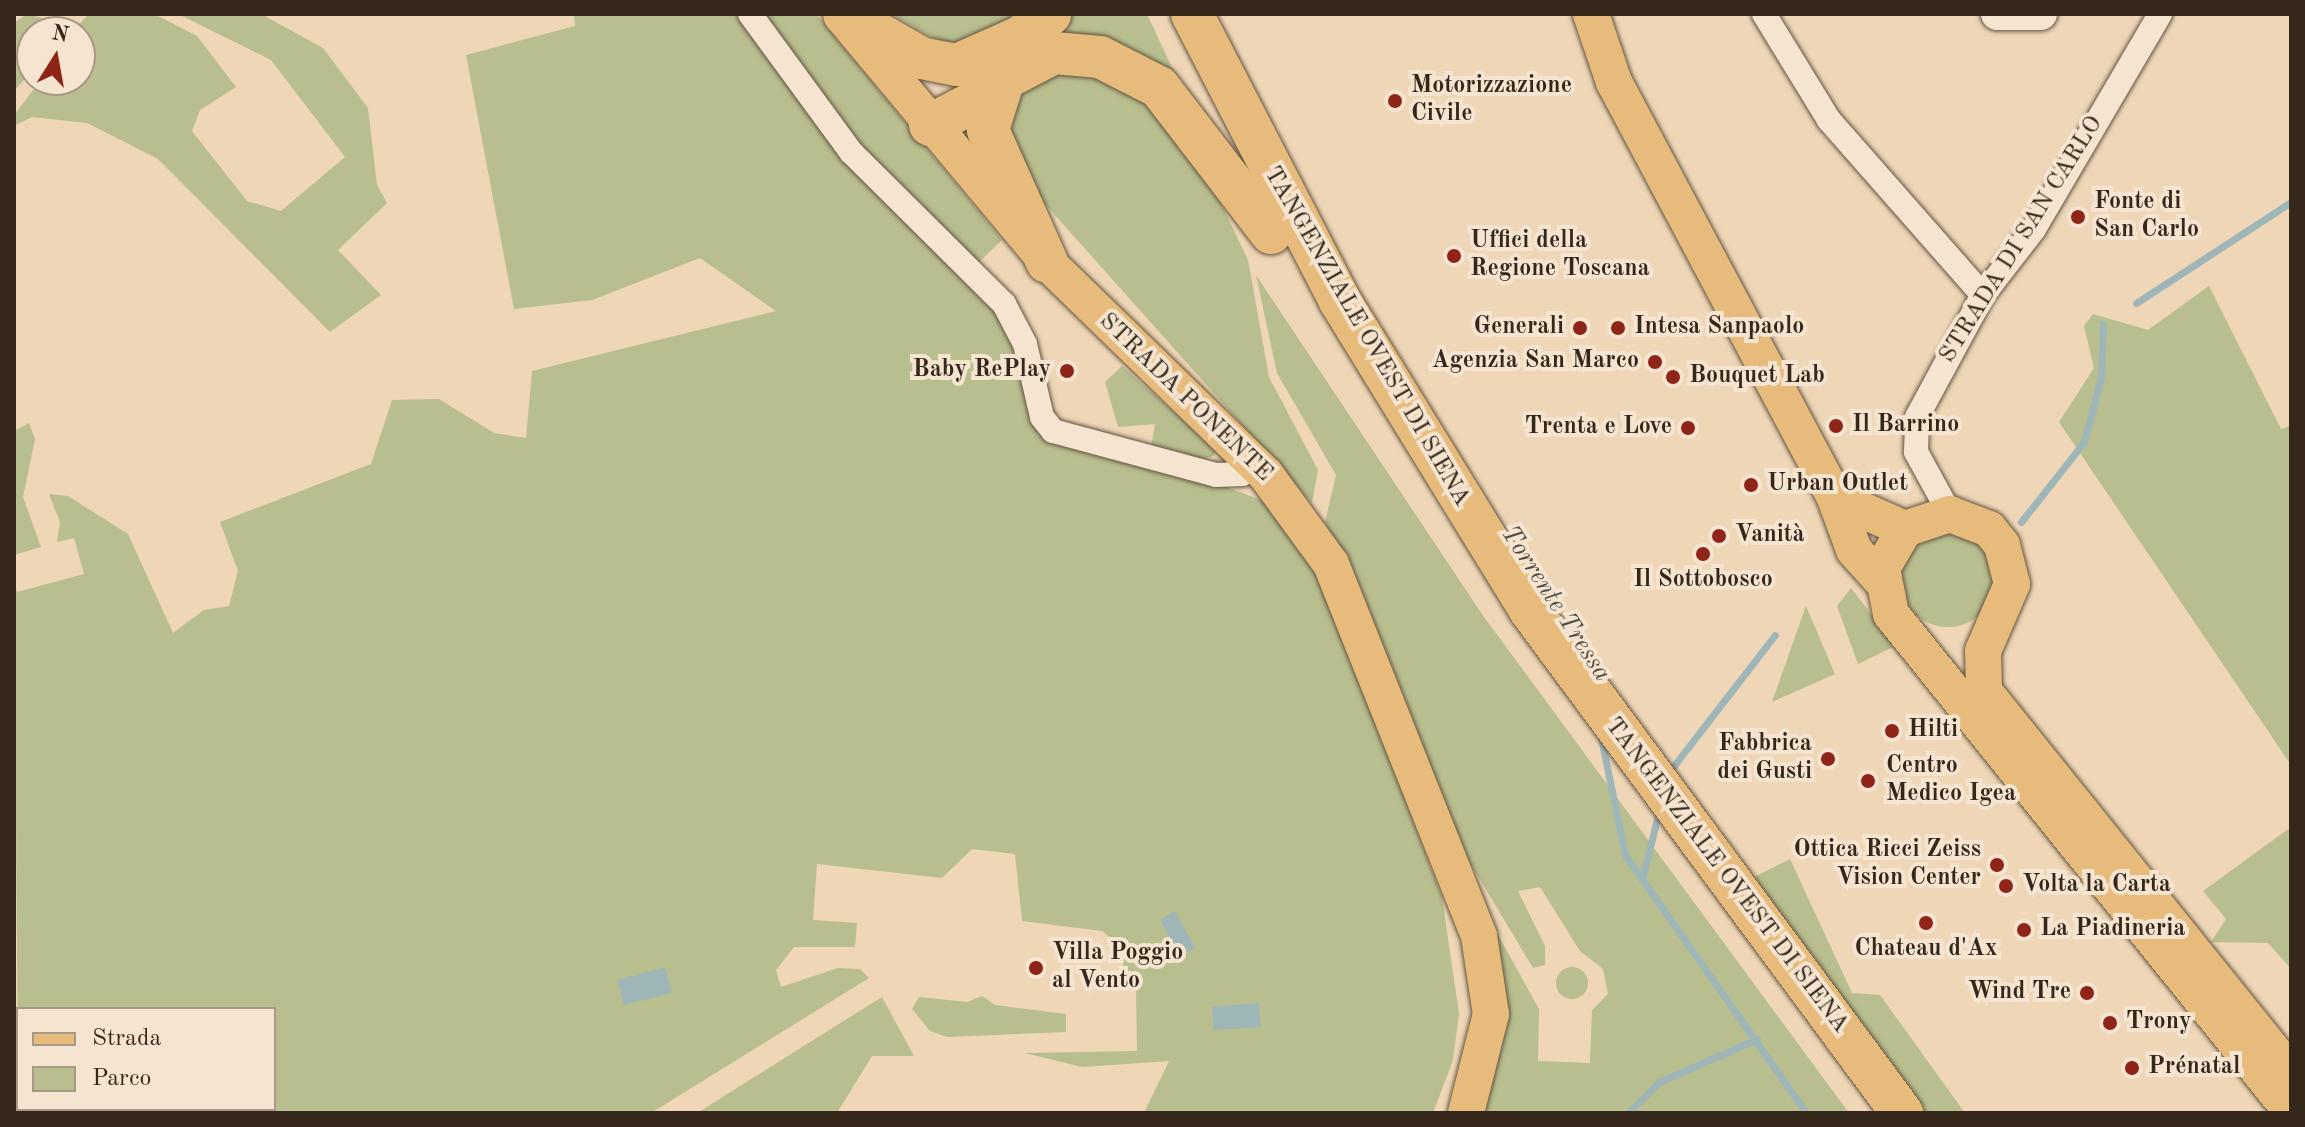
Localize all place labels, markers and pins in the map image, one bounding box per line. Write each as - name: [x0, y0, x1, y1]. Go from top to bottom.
- place label: Motorizzazione Civile: [1411, 73, 1572, 129]
- marker: Motorizzazione Civile: [1386, 92, 1404, 110]
- place label: Fonte di San Carlo: [2094, 189, 2199, 245]
- marker: Fonte di San Carlo: [2069, 208, 2087, 226]
- place label: Uffici della Regione Toscana: [1470, 228, 1650, 284]
- marker: Uffici della Regione Toscana: [1445, 247, 1463, 265]
- place label: Generali: [1474, 314, 1564, 342]
- place label: Intesa Sanpaolo: [1634, 314, 1804, 342]
- marker: Generali: [1571, 319, 1589, 337]
- marker: Intesa Sanpaolo: [1609, 319, 1627, 337]
- place label: Agenzia San Marco: [1431, 348, 1639, 376]
- marker: Agenzia San Marco: [1646, 353, 1664, 371]
- place label: Baby RePlay: [913, 357, 1051, 385]
- marker: Baby RePlay: [1058, 362, 1076, 380]
- place label: Bouquet Lab: [1689, 363, 1825, 391]
- marker: Bouquet Lab: [1664, 368, 1682, 386]
- place label: Il Barrino: [1852, 412, 1959, 440]
- place label: Trenta e Love: [1525, 414, 1672, 442]
- marker: Il Barrino: [1827, 417, 1845, 435]
- marker: Trenta e Love: [1679, 419, 1697, 437]
- place label: Urban Outlet: [1767, 471, 1908, 499]
- marker: Urban Outlet: [1742, 476, 1760, 494]
- place label: Vanità: [1735, 522, 1805, 550]
- marker: Vanità: [1710, 527, 1728, 545]
- marker: Il Sottobosco: [1694, 545, 1712, 563]
- place label: Il Sottobosco: [1633, 567, 1773, 595]
- place label: Hilti: [1908, 717, 1958, 745]
- marker: Hilti: [1883, 722, 1901, 740]
- place label: Fabbrica dei Gusti: [1717, 731, 1812, 787]
- marker: Fabbrica dei Gusti: [1819, 750, 1837, 768]
- place label: Centro Medico Igea: [1886, 753, 2016, 809]
- marker: Centro Medico Igea: [1857, 770, 1879, 792]
- place label: Ottica Ricci Zeiss Vision Center: [1794, 837, 1981, 893]
- marker: Ottica Ricci Zeiss Vision Center: [1988, 856, 2006, 874]
- place label: Volta la Carta: [2022, 872, 2171, 900]
- marker: Volta la Carta: [1997, 877, 2015, 895]
- marker: Chateau d'Ax: [1917, 914, 1935, 932]
- place label: La Piadineria: [2040, 916, 2186, 944]
- marker: La Piadineria: [2015, 921, 2033, 939]
- place label: Chateau d'Ax: [1855, 936, 1997, 964]
- place label: Villa Poggio al Vento: [1052, 940, 1183, 996]
- marker: Villa Poggio al Vento: [1027, 959, 1045, 977]
- place label: Wind Tre: [1968, 979, 2071, 1007]
- marker: Wind Tre: [2078, 984, 2096, 1002]
- place label: Trony: [2126, 1009, 2192, 1037]
- marker: Trony: [2101, 1014, 2119, 1032]
- place label: Prénatal: [2148, 1054, 2240, 1082]
- marker: Prénatal: [2123, 1059, 2141, 1077]

